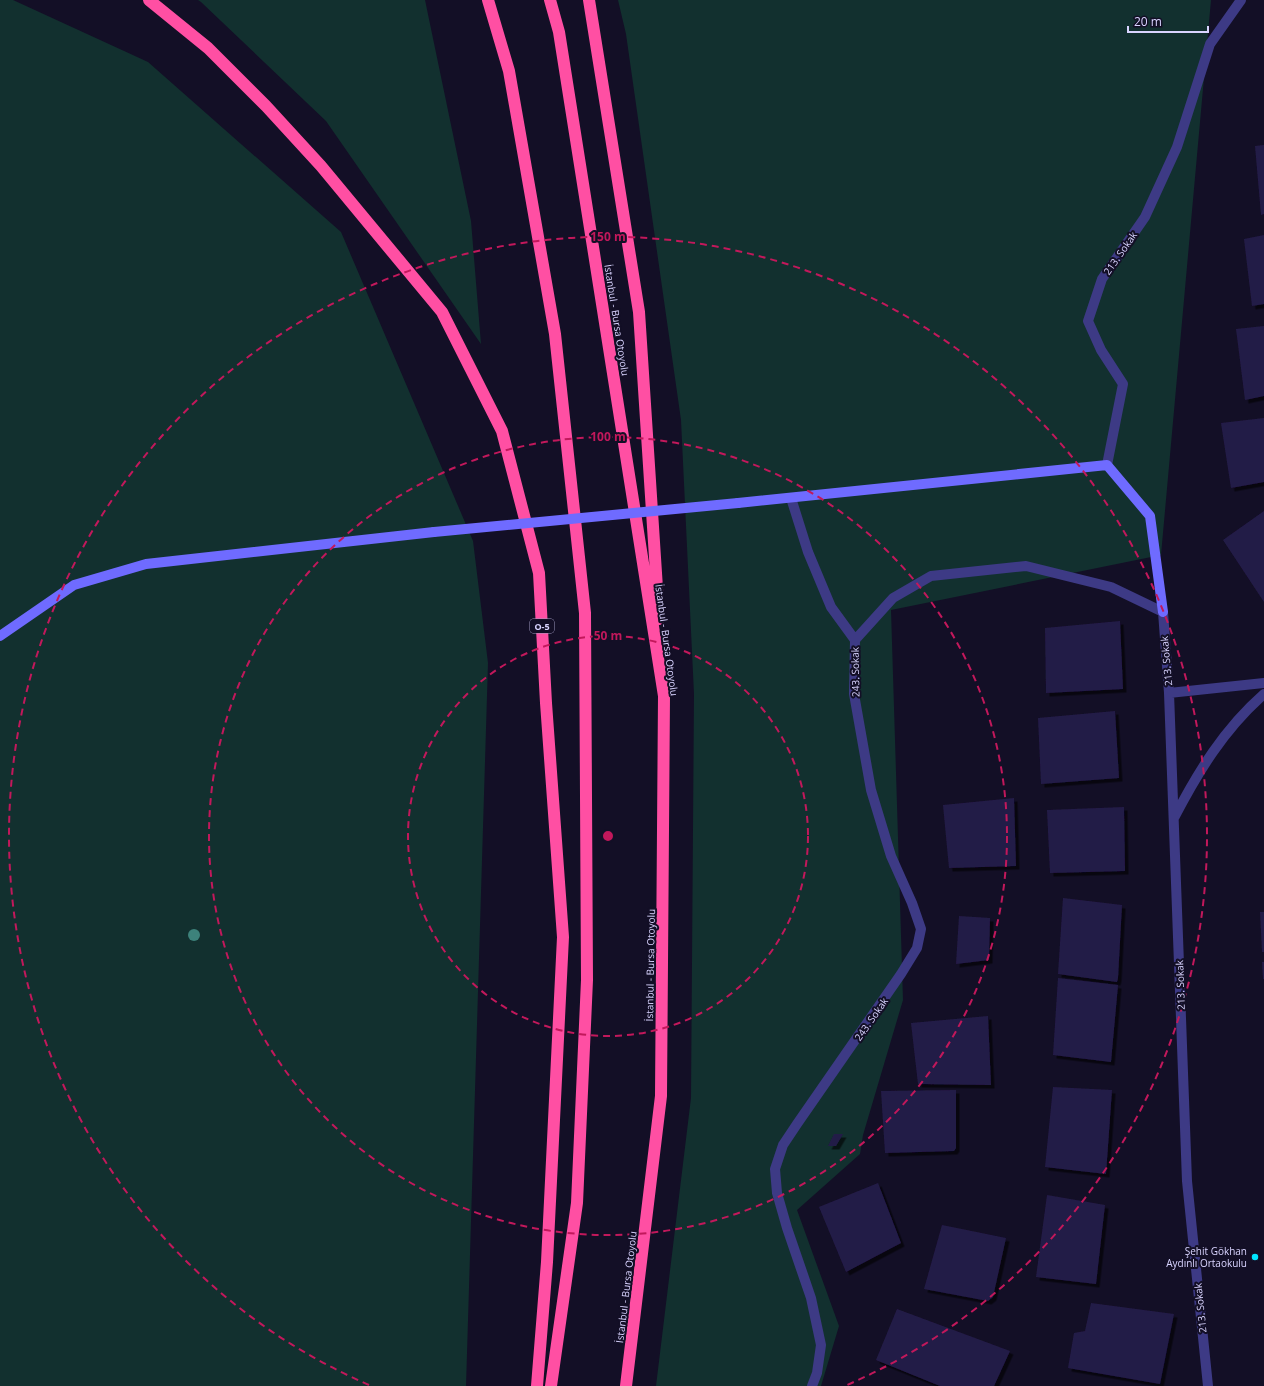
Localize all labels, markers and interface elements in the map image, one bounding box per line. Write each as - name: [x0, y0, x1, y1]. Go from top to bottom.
- scale bar: [1128, 8, 1208, 34]
- text: 20 m: [1134, 13, 1162, 30]
- text: 150 m: [590, 228, 626, 245]
- street label: 213. Sokak: [1100, 228, 1140, 277]
- street label: İstanbul - Bursa Otoyolu: [601, 263, 633, 377]
- text: 100 m: [590, 428, 626, 445]
- street label: İstanbul - Bursa Otoyolu: [652, 583, 682, 697]
- road number: O-5: [530, 619, 554, 633]
- text: 50 m: [594, 627, 622, 644]
- street label: 213. Sokak: [1157, 635, 1175, 686]
- street label: 243. Sokak: [848, 646, 862, 697]
- centre of rings: [601, 829, 615, 843]
- street label: İstanbul - Bursa Otoyolu: [642, 909, 658, 1021]
- street label: 213. Sokak: [1172, 959, 1188, 1010]
- street label: 243. Sokak: [851, 994, 891, 1043]
- street label: İstanbul - Bursa Otoyolu: [612, 1230, 640, 1344]
- place label: Şehit Gökhan Aydınlı Ortaokulu: [1166, 1244, 1247, 1270]
- marker: Şehit Gökhan Aydınlı Ortaokulu: [1250, 1252, 1260, 1262]
- street label: 213. Sokak: [1190, 1282, 1210, 1334]

